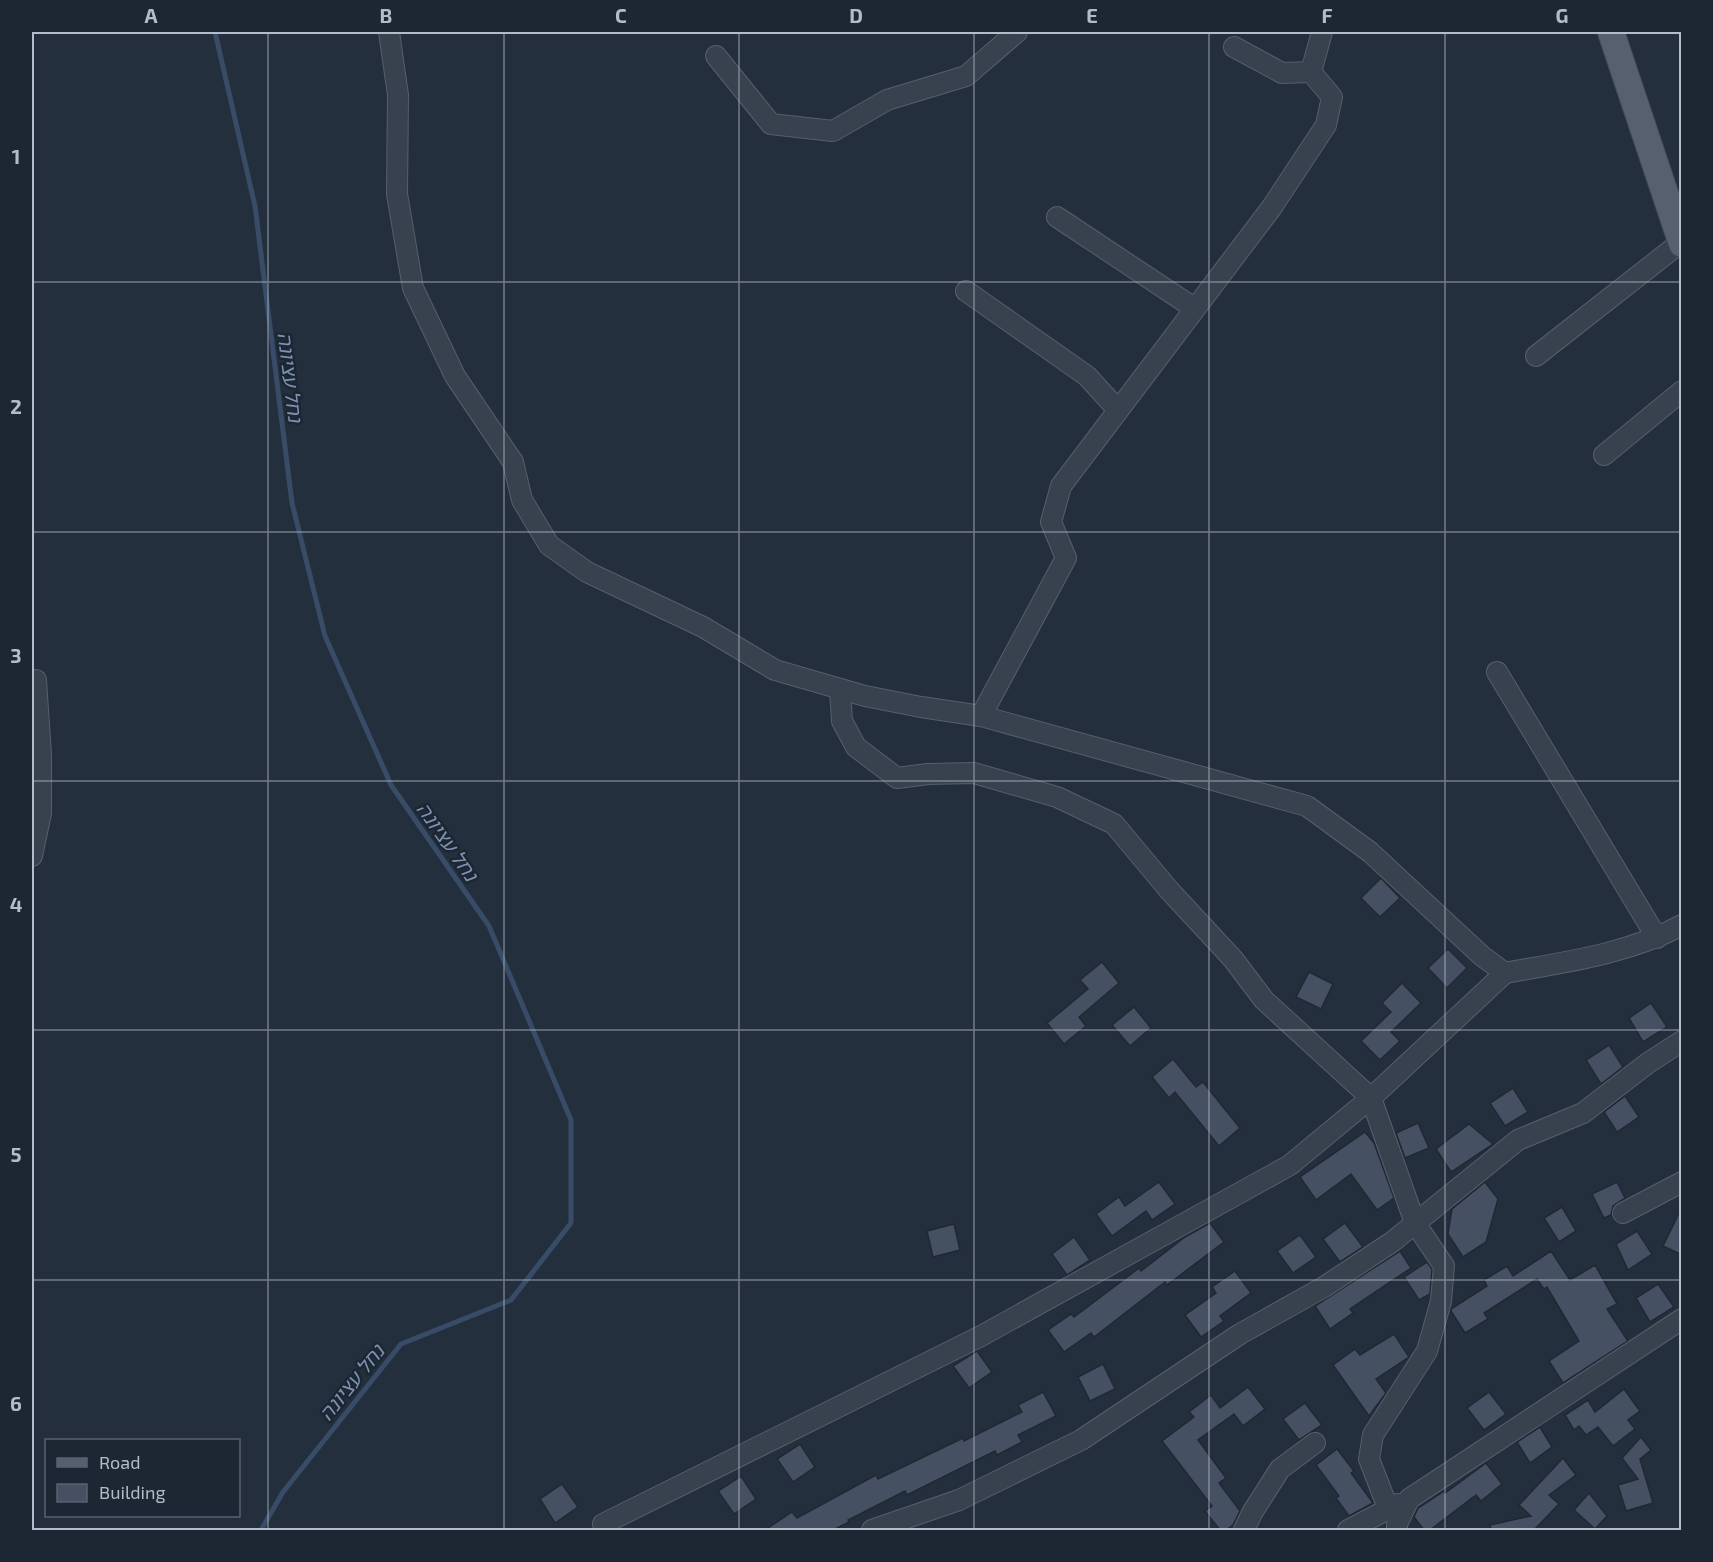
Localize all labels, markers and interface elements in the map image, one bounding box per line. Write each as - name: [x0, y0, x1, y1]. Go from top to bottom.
- text: A: [144, 3, 158, 27]
- text: B: [380, 3, 392, 27]
- text: C: [615, 3, 627, 27]
- text: D: [849, 3, 863, 27]
- text: E: [1086, 3, 1098, 27]
- text: F: [1321, 3, 1333, 27]
- text: G: [1556, 3, 1568, 27]
- text: 1: [12, 144, 20, 168]
- water label: נחל עציונה: [274, 331, 309, 425]
- text: 2: [10, 394, 22, 418]
- text: 3: [10, 643, 22, 667]
- water label: נחל עציונה: [412, 797, 485, 886]
- text: 4: [10, 892, 23, 916]
- text: 5: [10, 1142, 22, 1166]
- water label: נחל עציונה: [313, 1338, 390, 1425]
- text: 6: [10, 1391, 22, 1415]
- legend: [45, 1439, 240, 1517]
- text: Road: [99, 1451, 140, 1473]
- text: Building: [99, 1481, 166, 1503]

